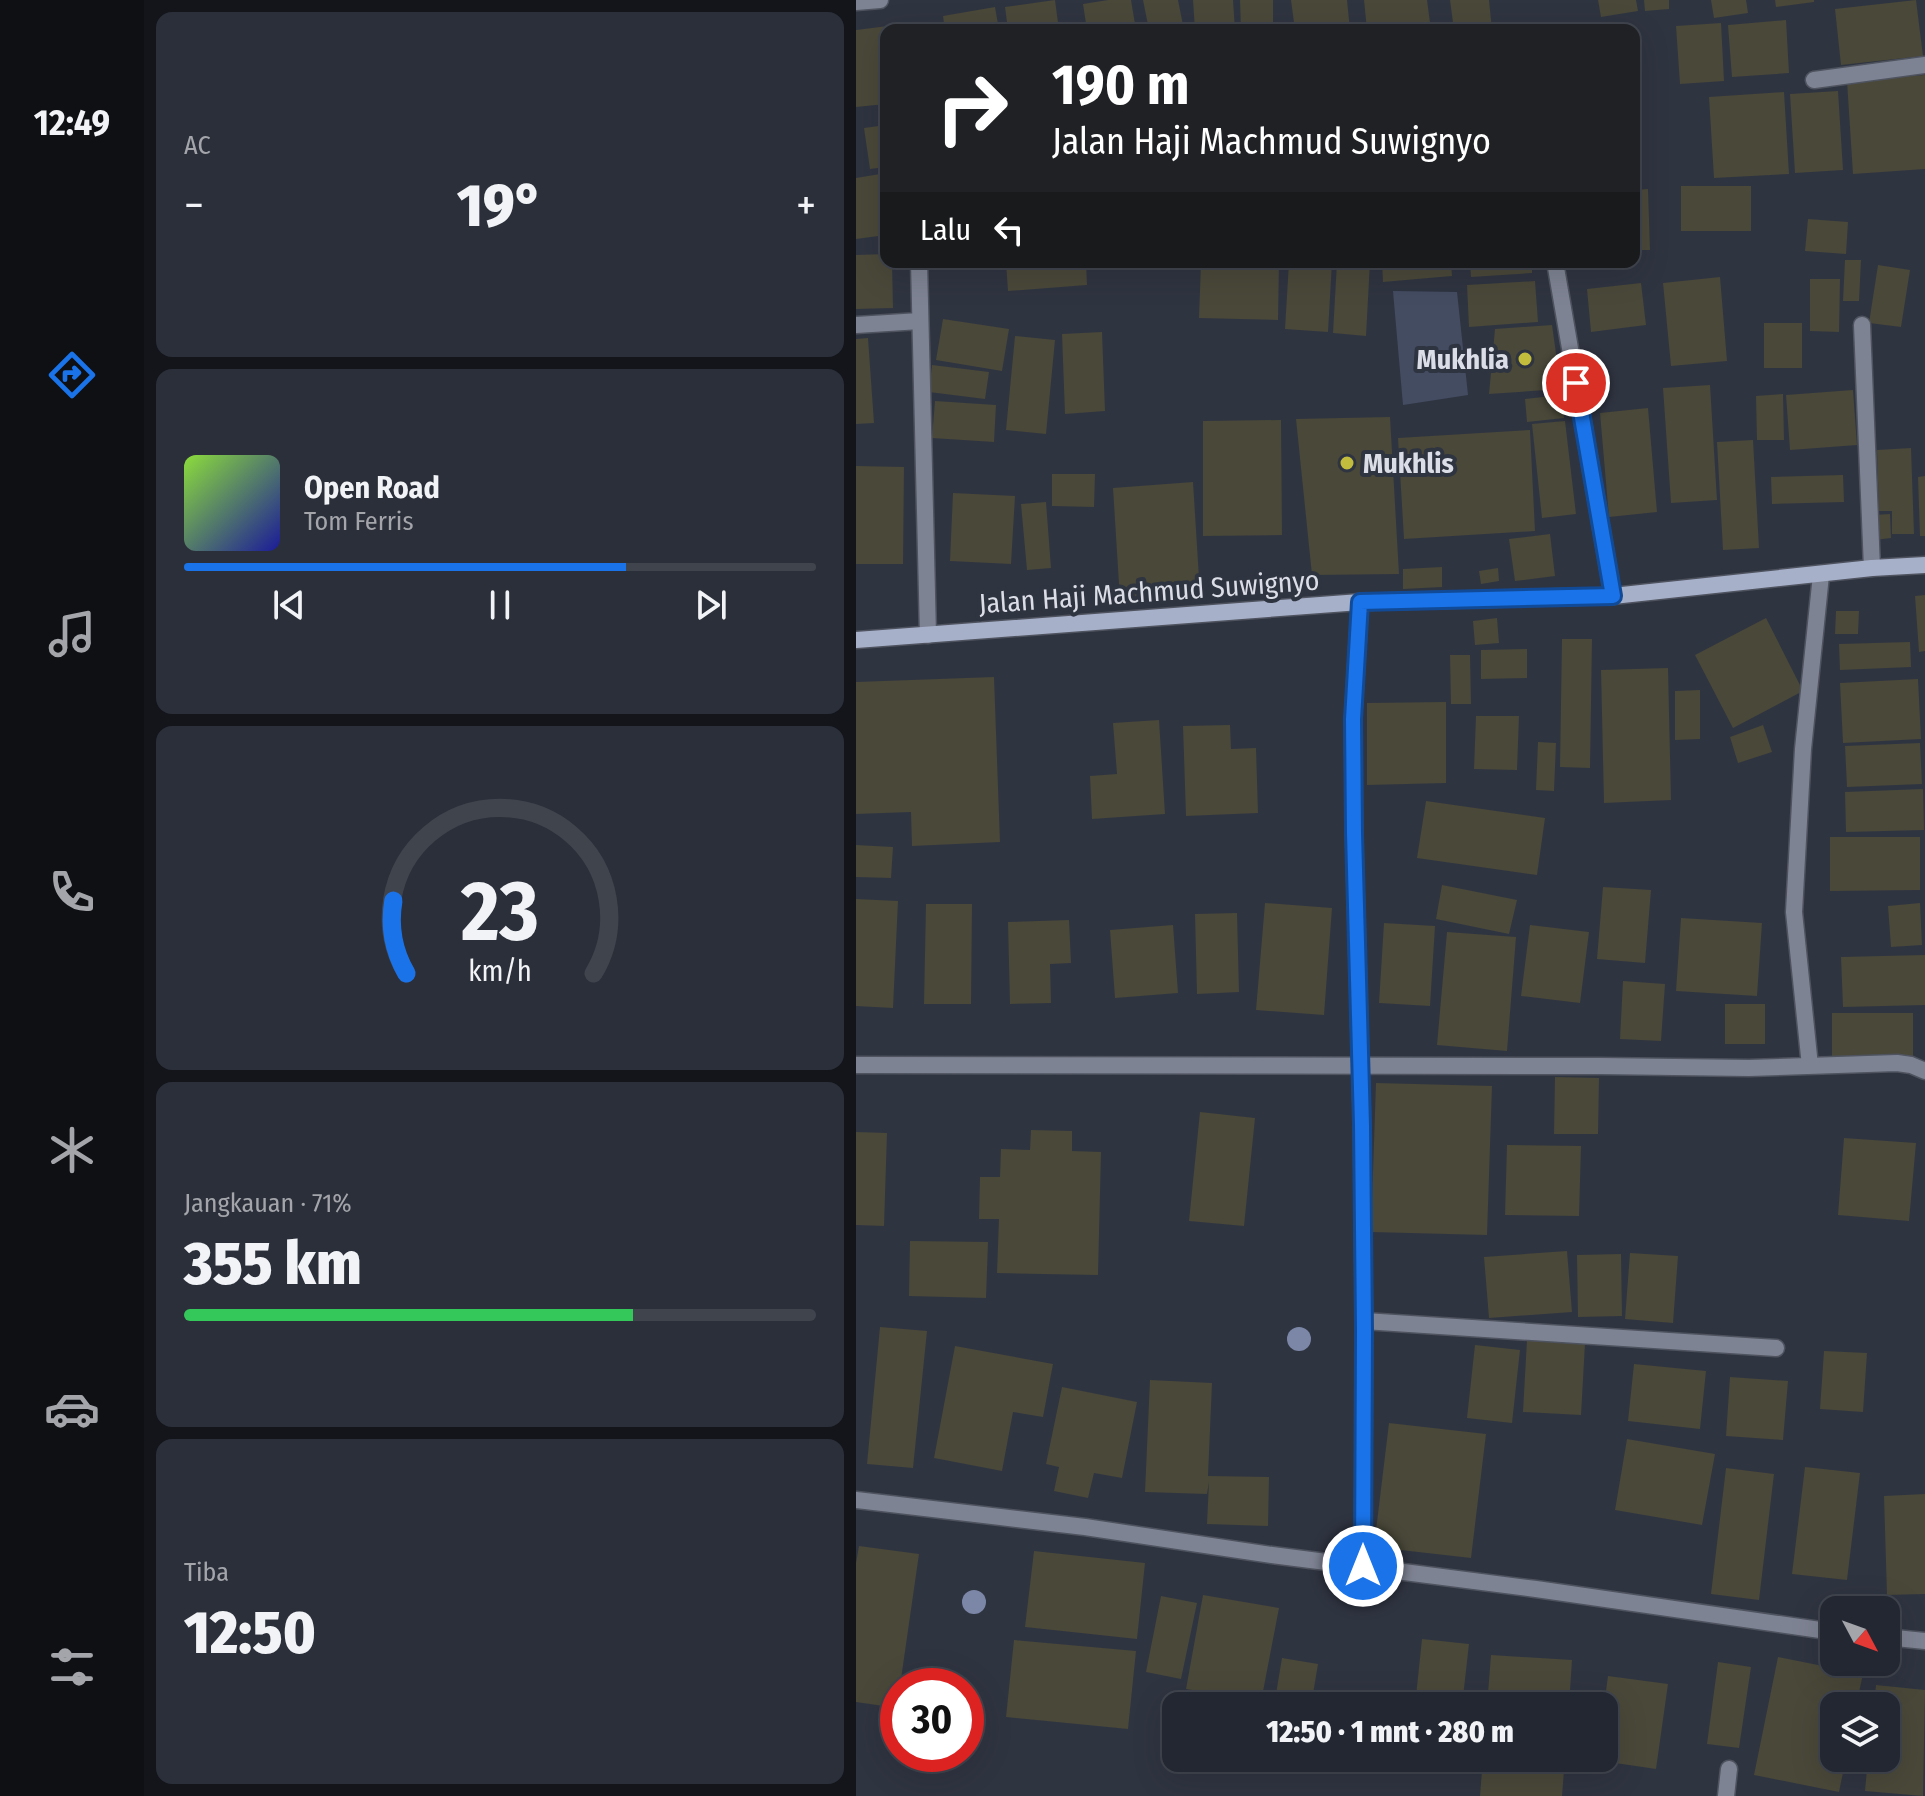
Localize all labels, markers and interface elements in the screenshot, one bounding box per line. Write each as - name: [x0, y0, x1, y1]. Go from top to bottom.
- text: 190 m: [1052, 52, 1190, 119]
- icon: right: [920, 56, 1024, 160]
- text: 12:49: [34, 101, 110, 145]
- text: Jalan Haji Machmud Suwignyo: [1052, 120, 1491, 164]
- text: AC: [184, 130, 211, 161]
- text: 19°: [457, 170, 543, 242]
- text: −: [184, 179, 204, 232]
- text: +: [796, 179, 816, 232]
- icon: left: [987, 208, 1031, 252]
- text: Lalu: [920, 212, 971, 248]
- place label: Mukhlia: [1417, 343, 1509, 376]
- icon: directions: [44, 347, 100, 403]
- pin: [1542, 349, 1610, 417]
- marker: Mukhlia: [1516, 350, 1534, 368]
- icon: arrive: [1554, 361, 1598, 405]
- place label: Mukhlis: [1363, 447, 1454, 480]
- marker: Mukhlis: [1338, 454, 1356, 472]
- text: Open Road: [304, 470, 440, 506]
- text: Tom Ferris: [304, 506, 414, 537]
- street label: Jalan Haji Machmud Suwignyo: [978, 564, 1320, 620]
- icon: previous: [267, 583, 311, 627]
- icon: pause: [478, 583, 522, 627]
- icon: next: [689, 583, 733, 627]
- icon: music: [44, 606, 100, 662]
- text: 23: [460, 862, 539, 962]
- icon: phone: [44, 864, 100, 920]
- text: km/h: [468, 954, 532, 989]
- icon: climate: [44, 1122, 100, 1178]
- text: Jangkauan · 71%: [184, 1188, 352, 1219]
- text: 355 km: [184, 1228, 362, 1300]
- icon: car: [44, 1381, 100, 1437]
- position arrow: [1321, 1524, 1405, 1608]
- text: Tiba: [184, 1557, 229, 1588]
- north arrow: [1820, 1596, 1900, 1676]
- map controls: [1820, 1596, 1900, 1772]
- text: 12:50: [184, 1597, 316, 1669]
- icon: filters: [44, 1639, 100, 1695]
- speed limit sign: 30: [880, 1668, 984, 1772]
- button: layers: [1820, 1692, 1900, 1772]
- text: 12:50 · 1 mnt · 280 m: [1266, 1714, 1514, 1750]

